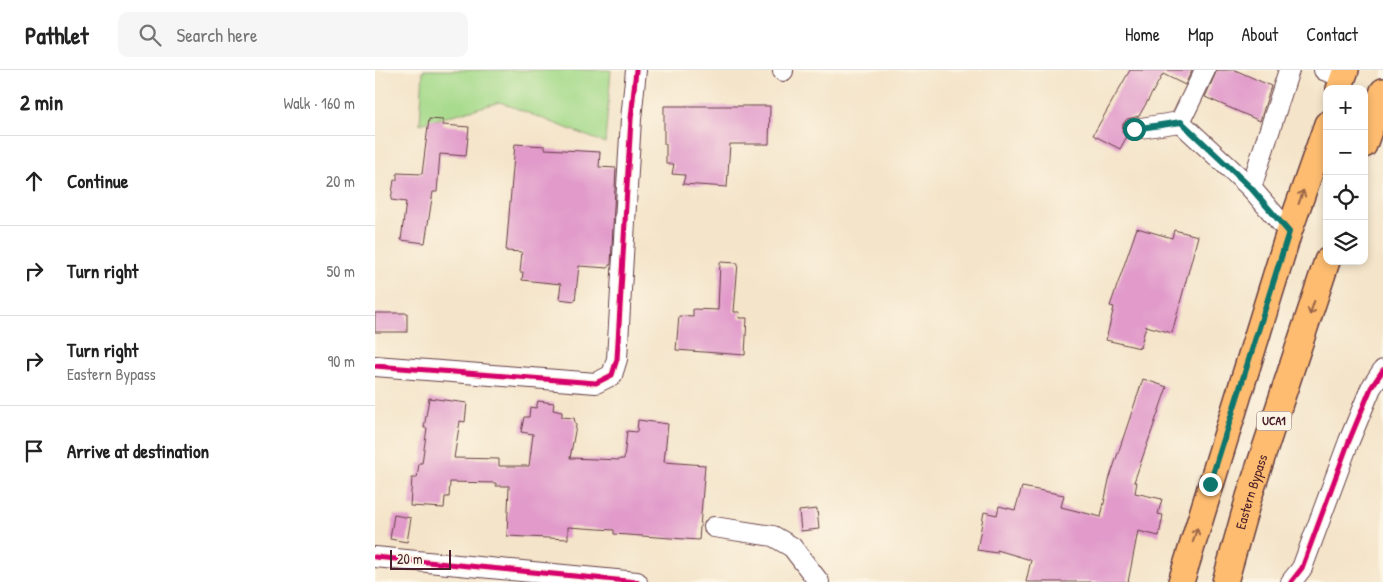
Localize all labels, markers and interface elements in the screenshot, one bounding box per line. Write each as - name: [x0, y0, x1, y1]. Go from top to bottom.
- search box: [118, 12, 468, 57]
- text: Pathlet: [25, 19, 88, 51]
- icon: search: [136, 21, 164, 49]
- text: Search here: [176, 22, 258, 48]
- text: Home: [1125, 22, 1160, 47]
- text: Map: [1188, 22, 1213, 47]
- text: About: [1241, 22, 1278, 47]
- text: Contact: [1306, 22, 1358, 47]
- map controls: [1323, 85, 1368, 265]
- button: +: [1323, 85, 1368, 130]
- text: 2 min: [20, 88, 63, 117]
- text: Walk · 160 m: [283, 92, 355, 114]
- route start: [1123, 118, 1146, 141]
- button: −: [1323, 130, 1368, 175]
- icon: ahead: [20, 167, 48, 195]
- text: Continue: [67, 168, 128, 194]
- text: 20 m: [326, 170, 355, 192]
- button: locate: [1323, 175, 1368, 220]
- one-way arrow: [1297, 189, 1306, 205]
- button: layers: [1323, 220, 1368, 265]
- icon: right: [20, 257, 48, 285]
- text: Turn right: [67, 258, 138, 284]
- text: 50 m: [327, 260, 355, 282]
- one-way arrow: [1307, 299, 1316, 315]
- text: Turn right: [67, 337, 138, 363]
- icon: right: [20, 347, 48, 375]
- text: 90 m: [327, 350, 355, 372]
- text: Eastern Bypass: [67, 363, 156, 385]
- road number: UCA1: [1257, 412, 1291, 431]
- icon: arrive: [20, 437, 48, 465]
- text: Arrive at destination: [67, 438, 209, 464]
- street label: Eastern Bypass: [1230, 452, 1272, 531]
- route end: [1199, 473, 1222, 496]
- one-way arrow: [1190, 528, 1200, 544]
- scale bar: [390, 547, 451, 570]
- text: 20 m: [397, 549, 423, 568]

